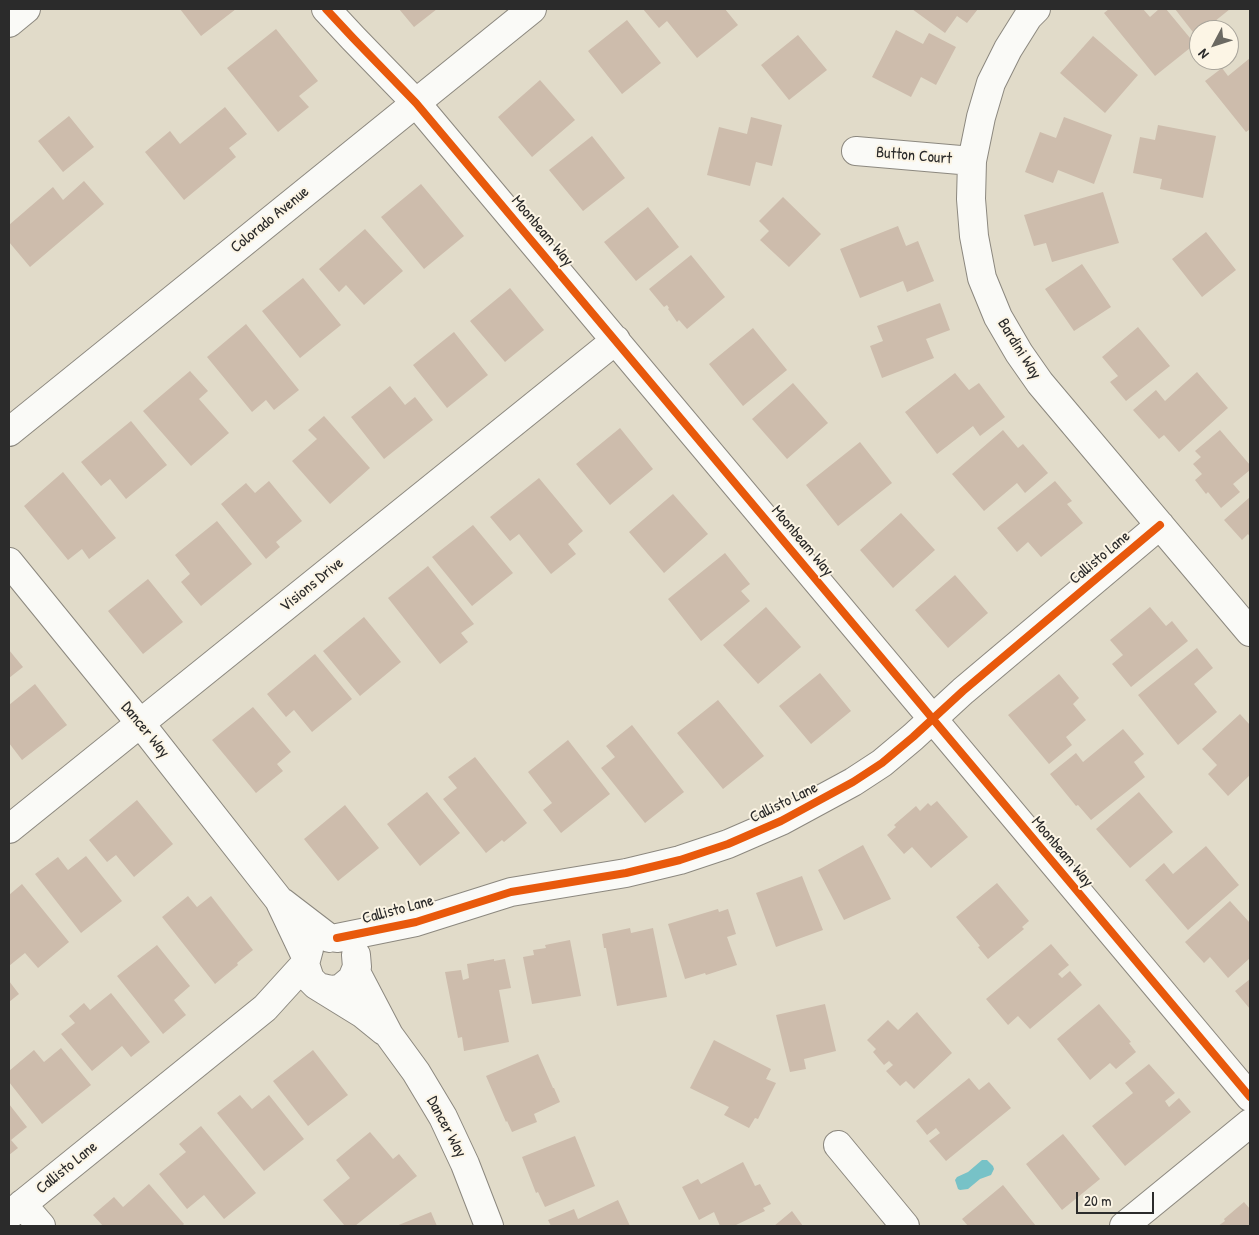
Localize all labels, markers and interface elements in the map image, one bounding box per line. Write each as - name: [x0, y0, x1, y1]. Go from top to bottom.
- north arrow: [1189, 20, 1239, 70]
- text: N: [1193, 45, 1213, 63]
- street label: Button Court: [875, 143, 953, 169]
- street label: Colorado Avenue: [227, 183, 313, 257]
- street label: Moonbeam Way: [507, 192, 577, 270]
- street label: Bardini Way: [993, 315, 1045, 383]
- street label: Moonbeam Way: [767, 502, 837, 580]
- street label: Callisto Lane: [1066, 527, 1134, 589]
- street label: Visions Drive: [276, 554, 348, 616]
- street label: Dancer Way: [117, 698, 173, 762]
- street label: Callisto Lane: [747, 778, 821, 828]
- street label: Moonbeam Way: [1027, 813, 1097, 891]
- street label: Callisto Lane: [360, 891, 436, 929]
- street label: Dancer Way: [422, 1093, 470, 1161]
- street label: Callisto Lane: [33, 1138, 101, 1198]
- scale bar: [1079, 1182, 1156, 1214]
- text: 20 m: [1084, 1190, 1111, 1211]

